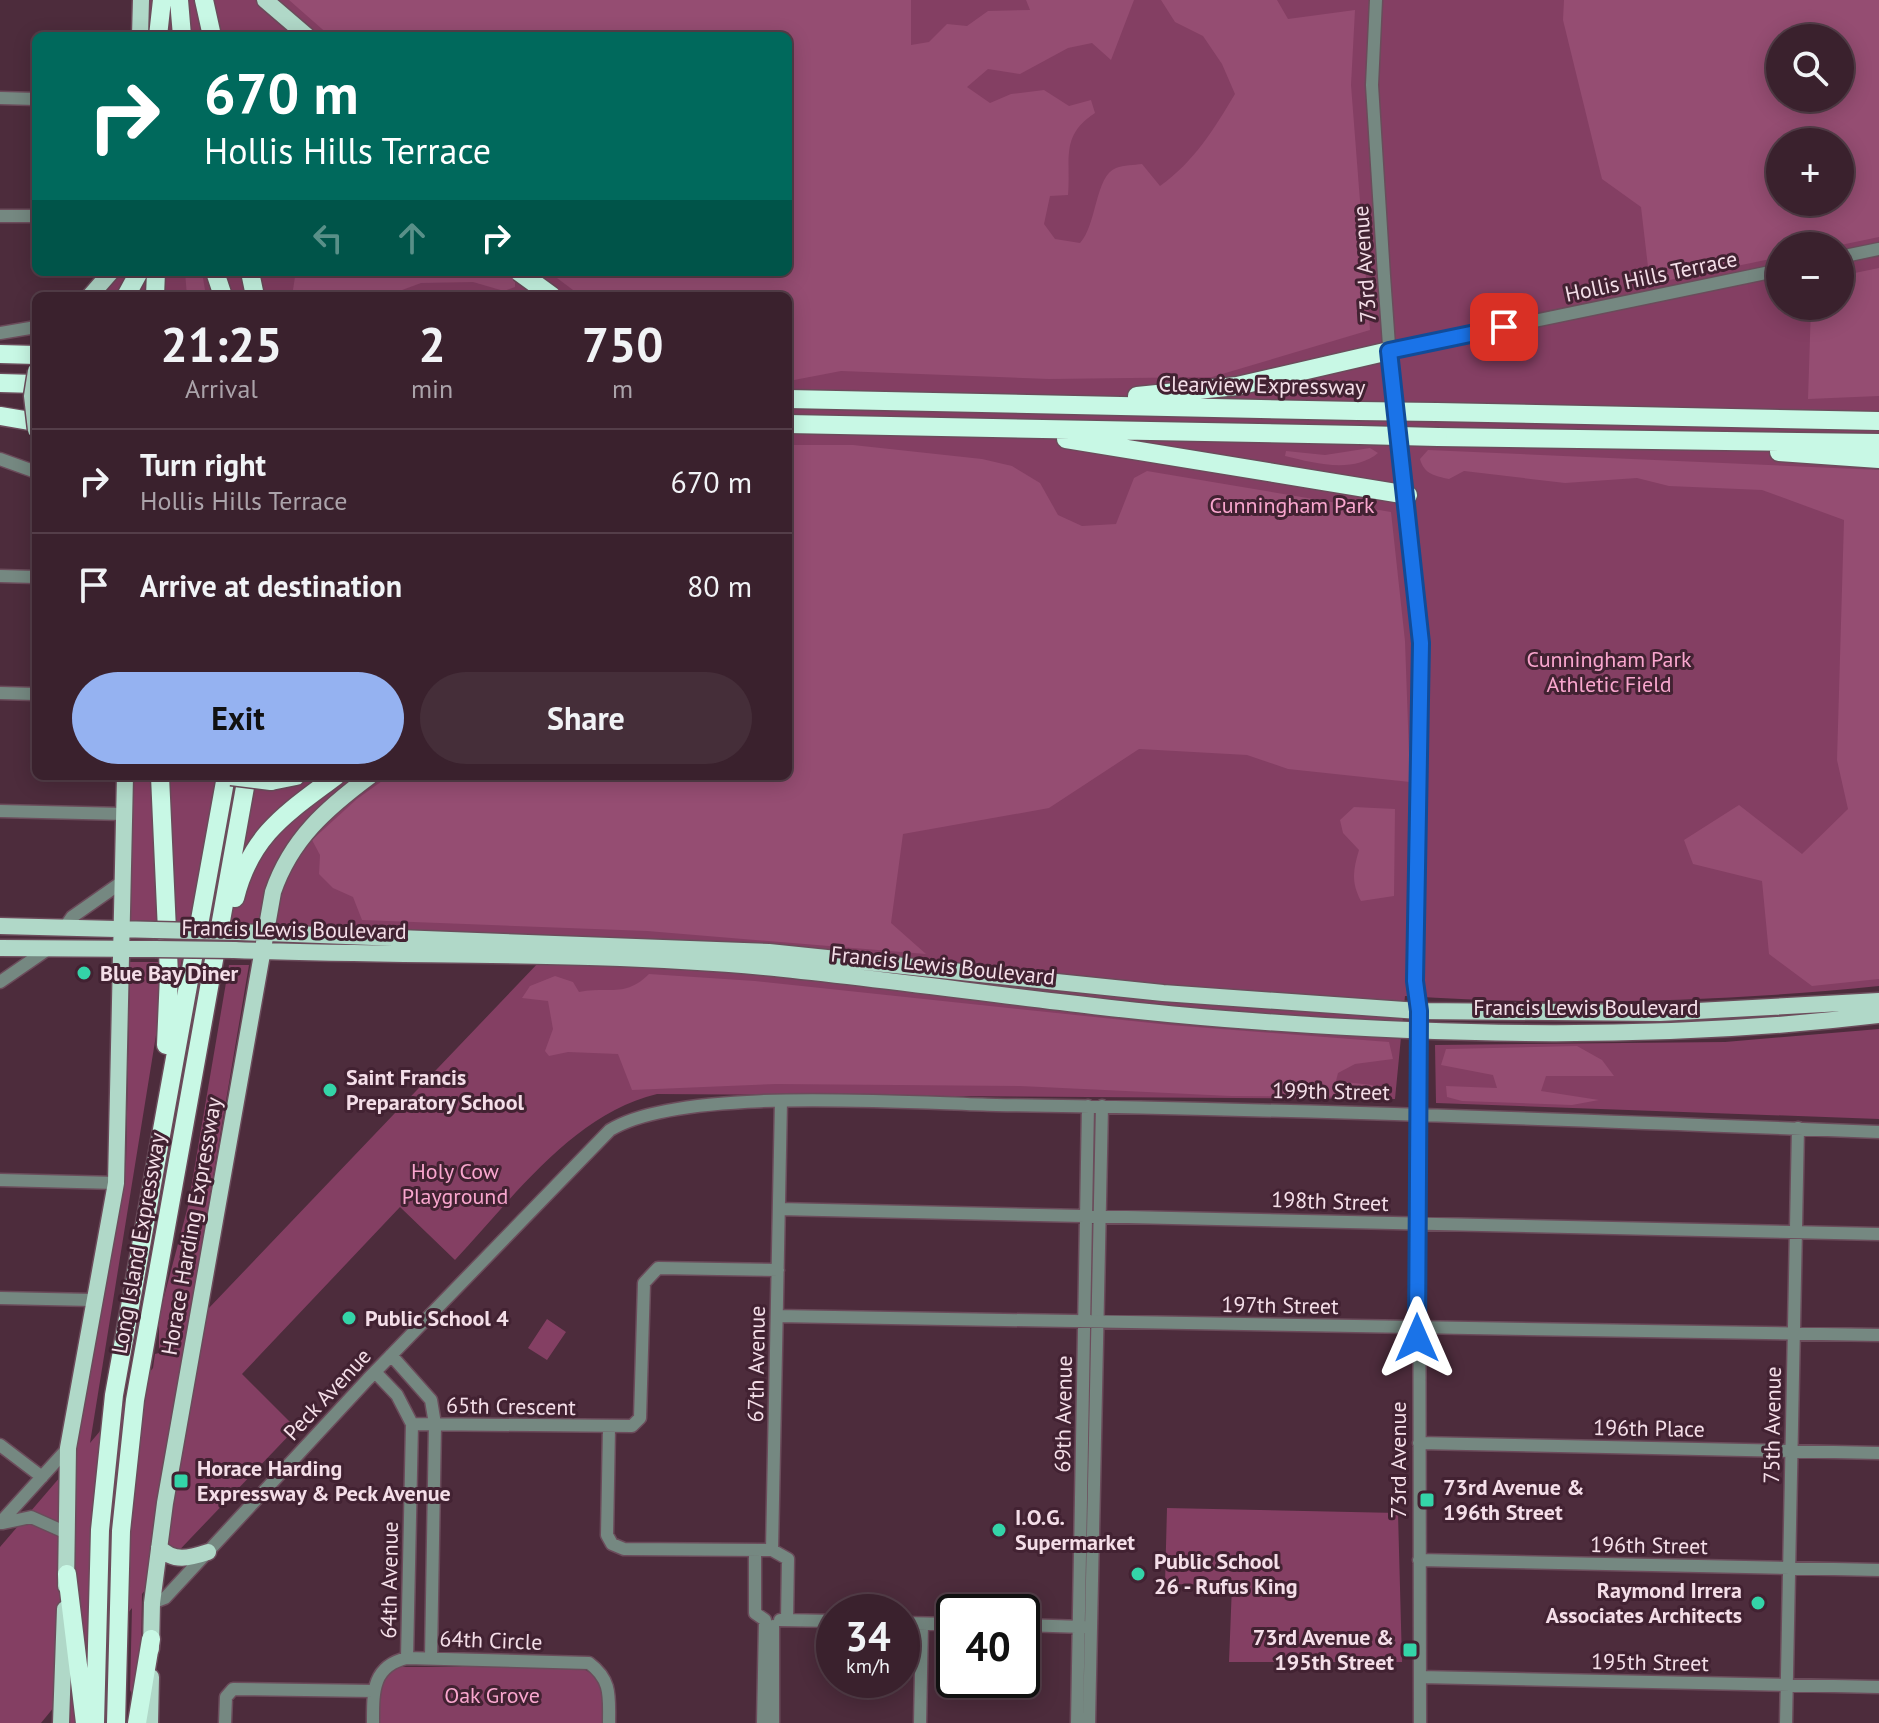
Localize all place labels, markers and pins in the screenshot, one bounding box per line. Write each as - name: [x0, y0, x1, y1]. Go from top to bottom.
- pin: [1470, 293, 1538, 361]
- place label: Blue Bay Diner: [100, 959, 239, 987]
- marker: Blue Bay Diner: [75, 964, 93, 982]
- place label: Saint Francis Preparatory School: [346, 1063, 524, 1116]
- marker: Saint Francis Preparatory School: [321, 1081, 339, 1099]
- place label: Public School 4: [365, 1304, 509, 1332]
- marker: Public School 4: [340, 1309, 358, 1327]
- place label: Horace Harding Expressway & Peck Avenue: [197, 1454, 451, 1507]
- marker: Horace Harding Expressway & Peck Avenue: [172, 1472, 190, 1490]
- place label: 73rd Avenue & 196th Street: [1443, 1473, 1584, 1526]
- marker: 73rd Avenue & 196th Street: [1418, 1491, 1436, 1509]
- place label: I.O.G. Supermarket: [1015, 1503, 1135, 1556]
- marker: I.O.G. Supermarket: [990, 1521, 1008, 1539]
- place label: Public School 26 - Rufus King: [1154, 1547, 1297, 1600]
- marker: Public School 26 - Rufus King: [1129, 1565, 1147, 1583]
- place label: Raymond Irrera Associates Architects: [1546, 1576, 1742, 1629]
- marker: Raymond Irrera Associates Architects: [1749, 1594, 1767, 1612]
- place label: 73rd Avenue & 195th Street: [1253, 1623, 1394, 1676]
- marker: 73rd Avenue & 195th Street: [1401, 1641, 1419, 1659]

